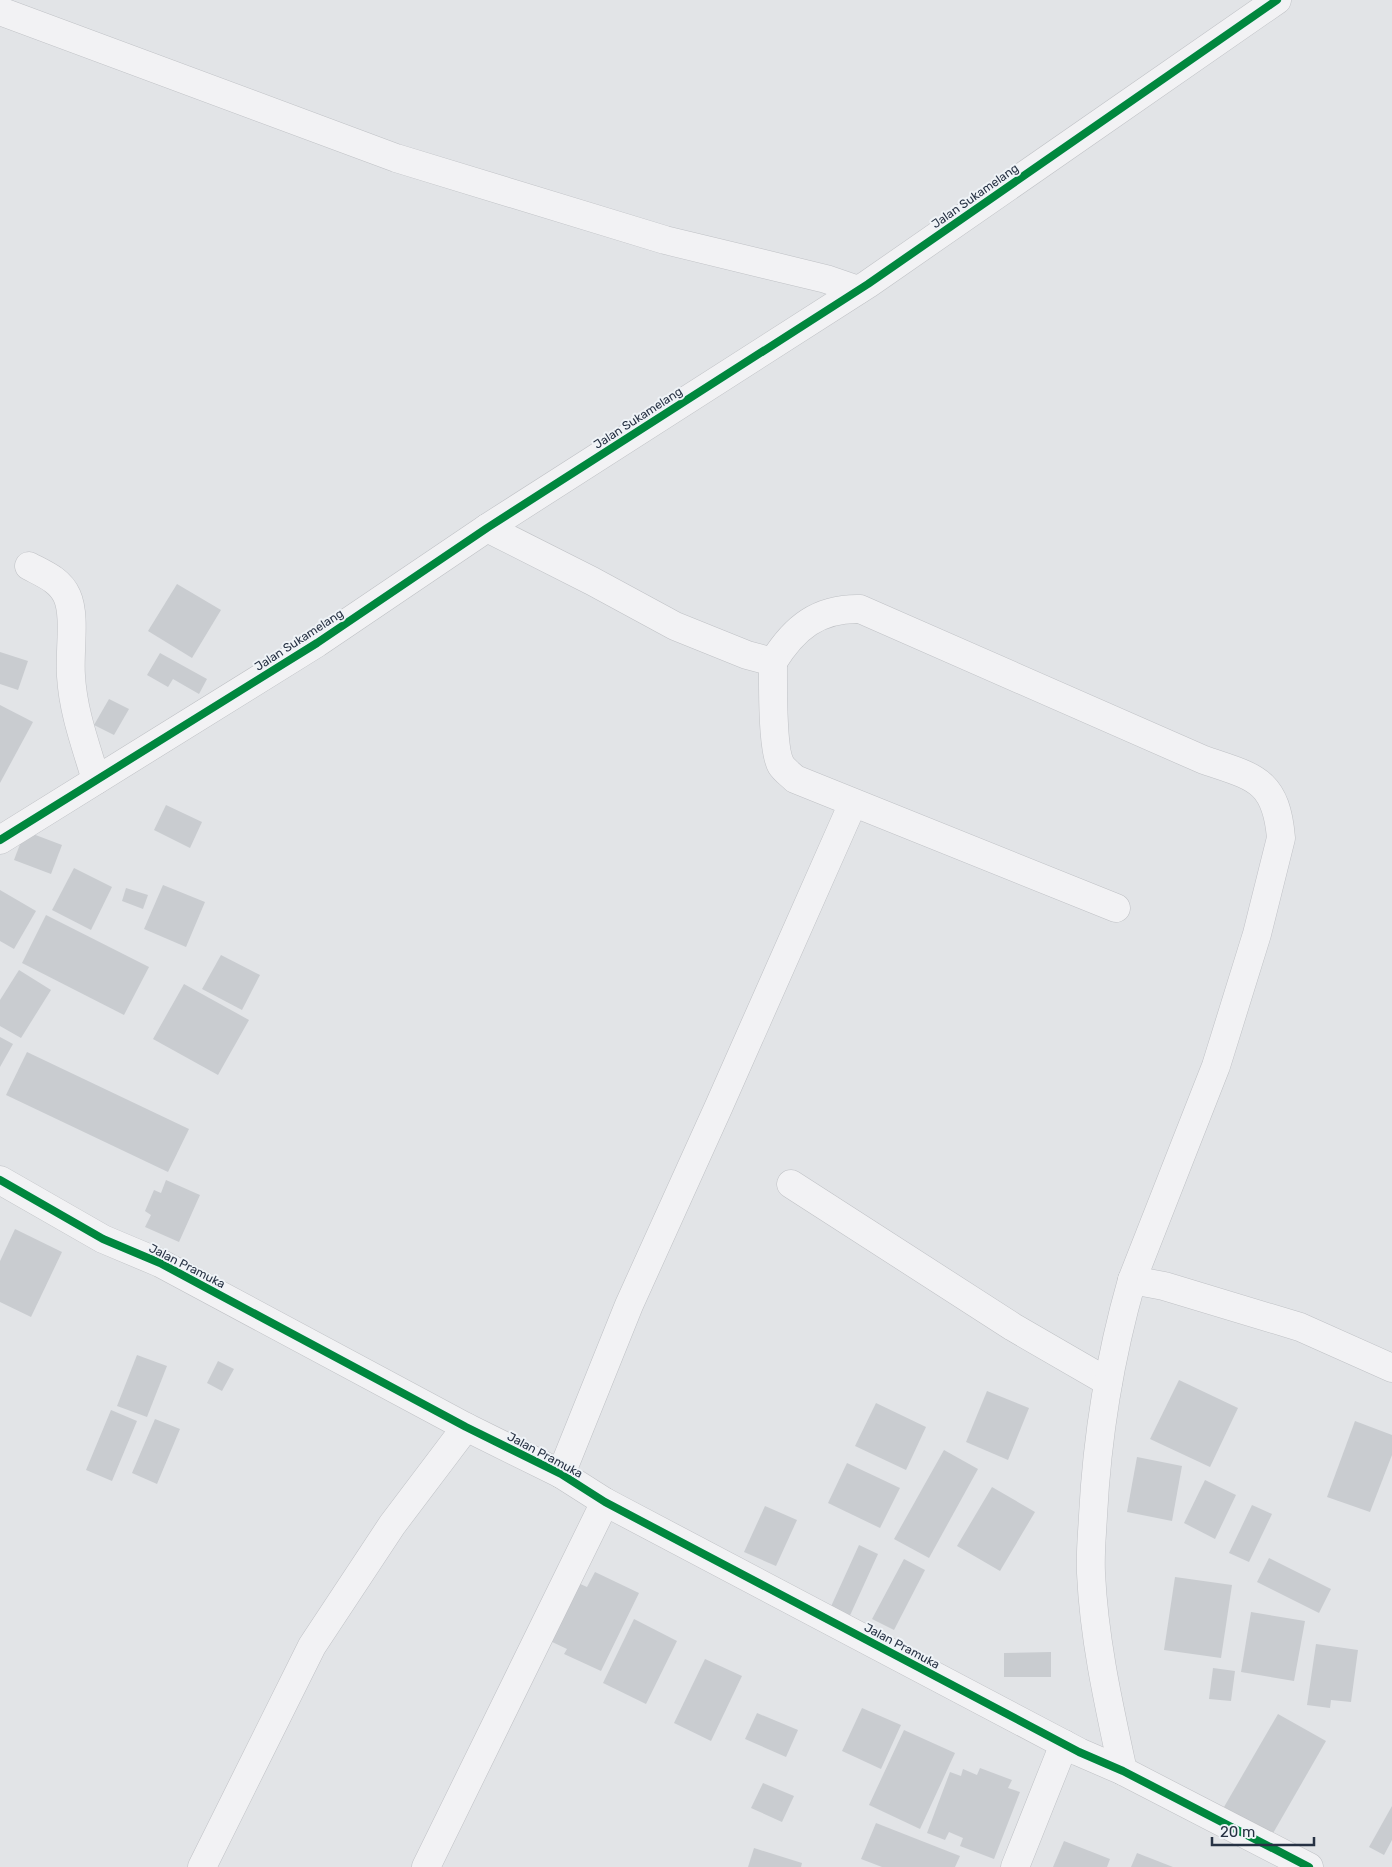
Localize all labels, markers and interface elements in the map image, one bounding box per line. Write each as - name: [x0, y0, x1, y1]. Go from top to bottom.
- street label: Jalan Sukamelang: [929, 161, 1021, 231]
- street label: Jalan Sukamelang: [591, 384, 685, 452]
- street label: Jalan Sukamelang: [252, 606, 346, 674]
- street label: Jalan Pramuka: [147, 1241, 227, 1291]
- street label: Jalan Pramuka: [505, 1429, 585, 1481]
- street label: Jalan Pramuka: [862, 1620, 942, 1672]
- scale bar: [1212, 1814, 1314, 1846]
- text: 20 m: [1220, 1823, 1255, 1841]

